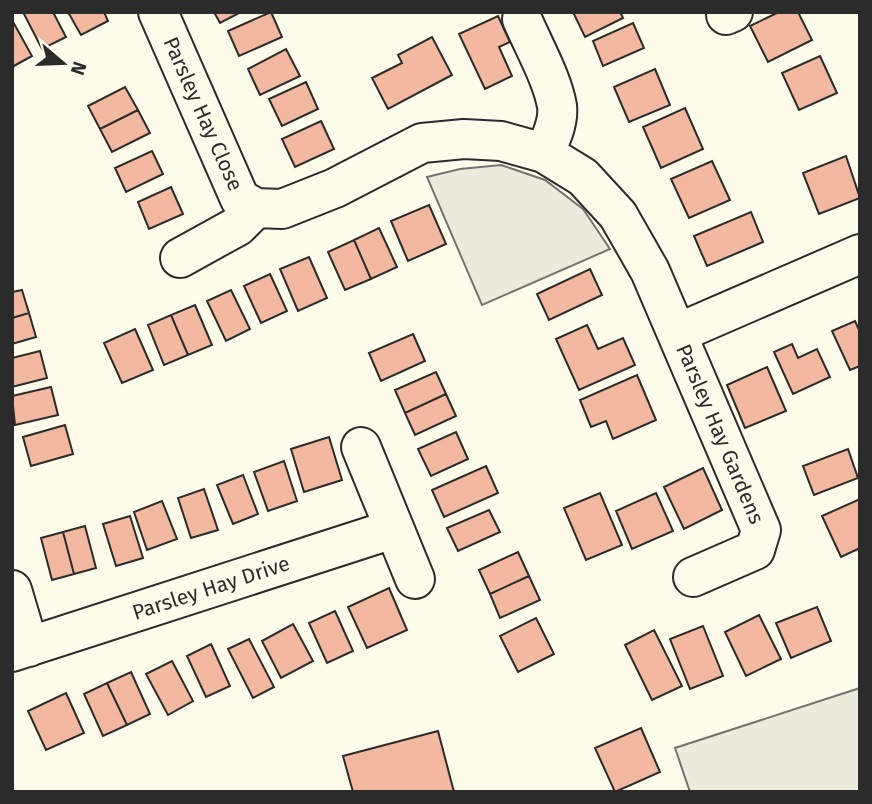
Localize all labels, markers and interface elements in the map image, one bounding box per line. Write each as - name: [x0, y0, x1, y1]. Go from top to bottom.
- north arrow: [28, 28, 98, 98]
- street label: Parsley Hay Close: [157, 33, 249, 195]
- text: N: [66, 59, 92, 78]
- street label: Parsley Hay Gardens: [670, 340, 770, 528]
- street label: Parsley Hay Drive: [129, 550, 293, 626]

